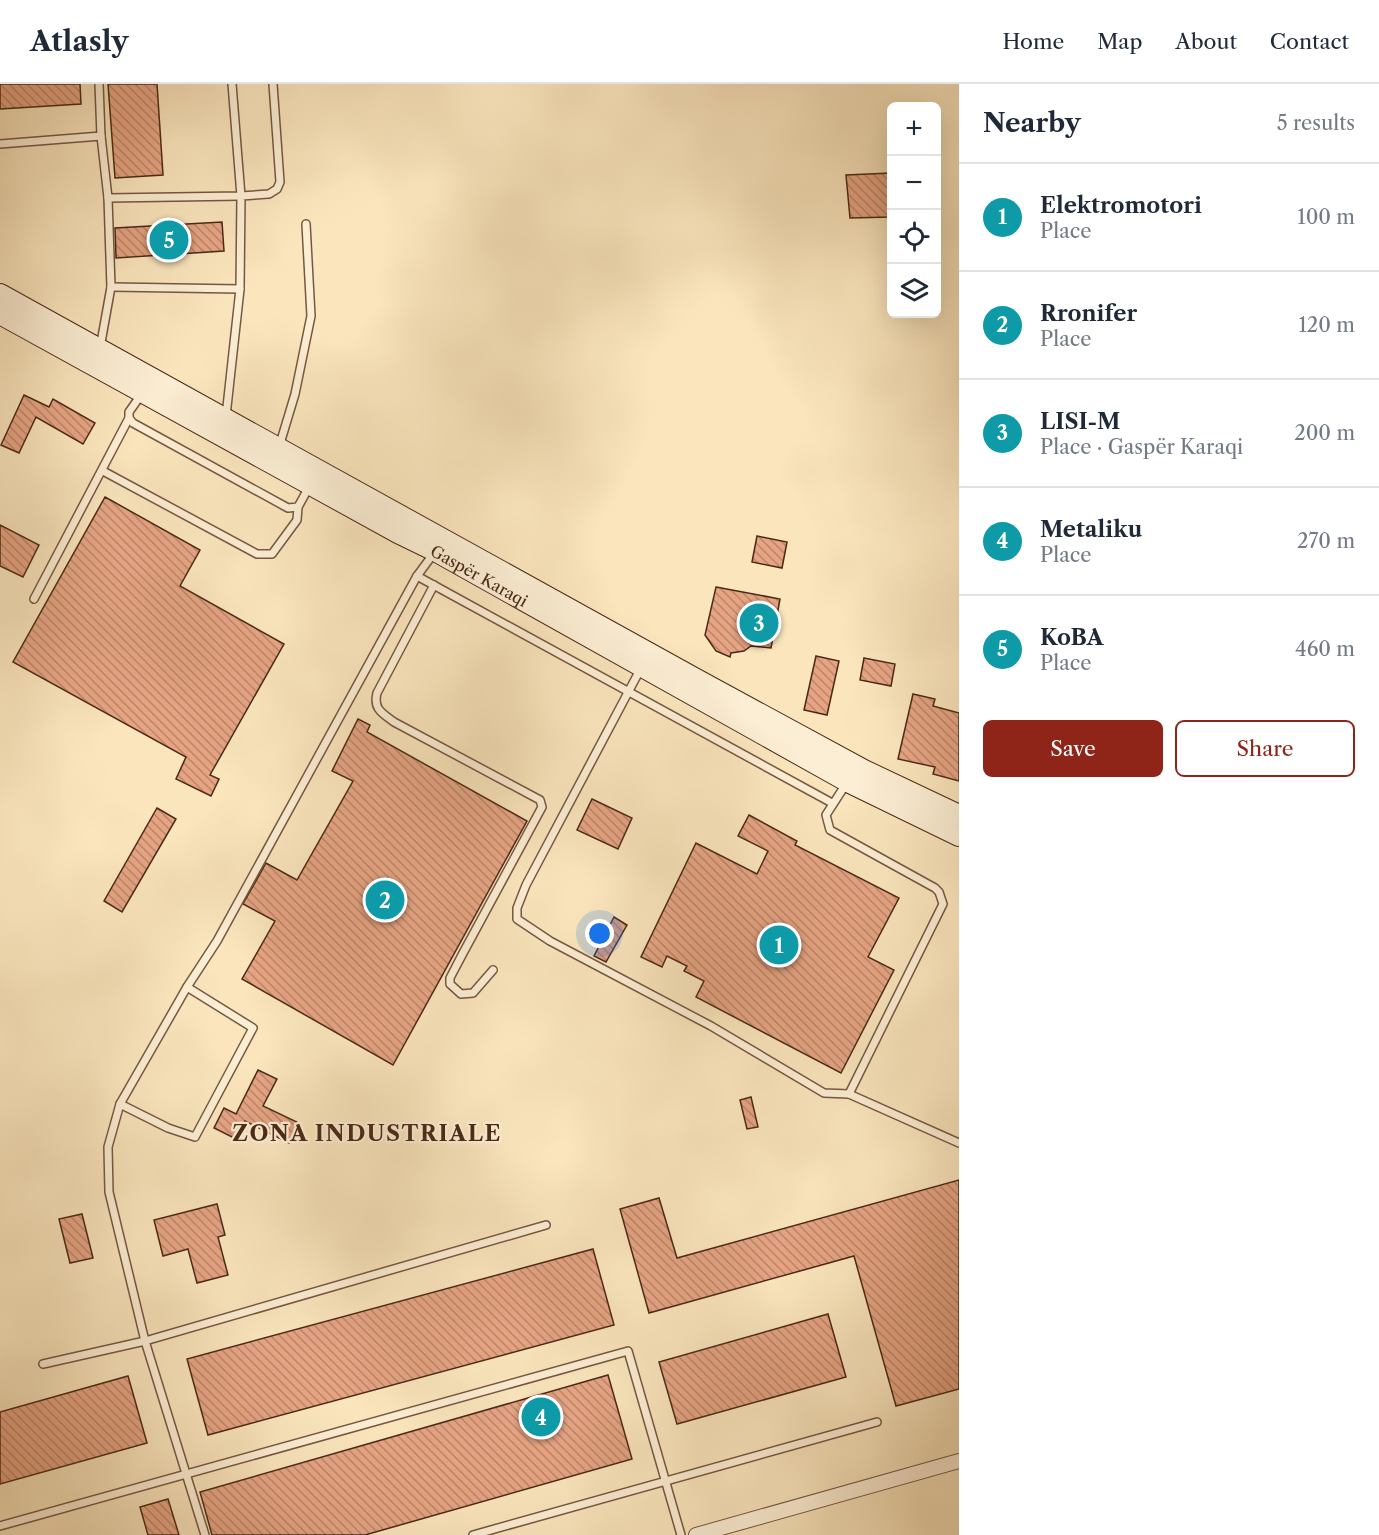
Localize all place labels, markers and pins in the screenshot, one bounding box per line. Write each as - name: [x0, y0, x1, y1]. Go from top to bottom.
- pin: 5: [150, 218, 188, 262]
- pin: 3: [740, 600, 778, 646]
- pin: 2: [366, 878, 404, 922]
- pin: 1: [760, 922, 798, 968]
- pin: 4: [522, 1394, 560, 1440]

